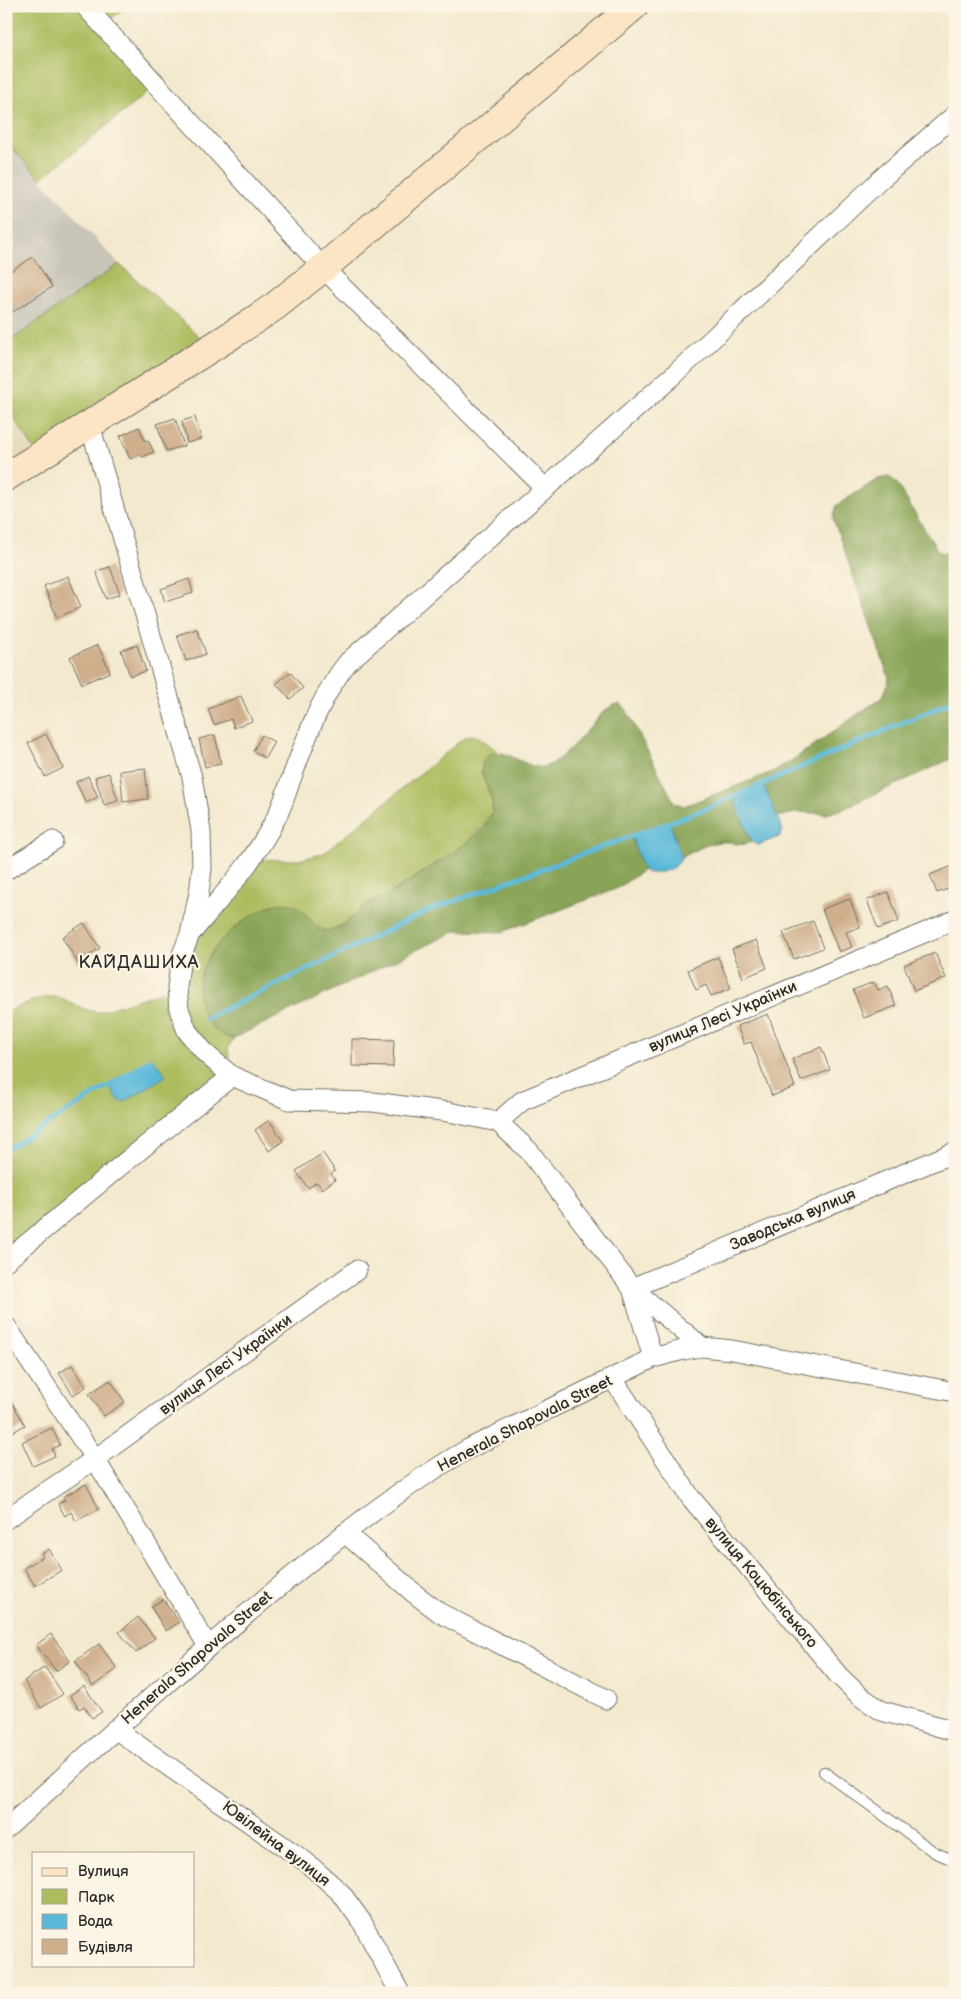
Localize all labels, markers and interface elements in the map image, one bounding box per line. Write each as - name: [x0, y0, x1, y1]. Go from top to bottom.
- district label: КАЙДАШИХА: [78, 952, 200, 973]
- street label: вулиця Лесі Українки: [646, 977, 800, 1057]
- street label: Заводська вулиця: [727, 1185, 859, 1255]
- street label: вулиця Лесі Українки: [156, 1310, 296, 1420]
- street label: Henerala Shapovala Street: [434, 1372, 616, 1476]
- street label: вулиця Коцюбінського: [701, 1514, 821, 1652]
- street label: Henerala Shapovala Street: [118, 1587, 276, 1729]
- street label: Ювілейна вулиця: [218, 1797, 334, 1891]
- legend: [32, 1852, 195, 1966]
- text: Вулиця: [78, 1862, 129, 1881]
- text: Парк: [78, 1888, 115, 1907]
- text: Вода: [78, 1912, 113, 1931]
- text: Будівля: [78, 1938, 133, 1957]

